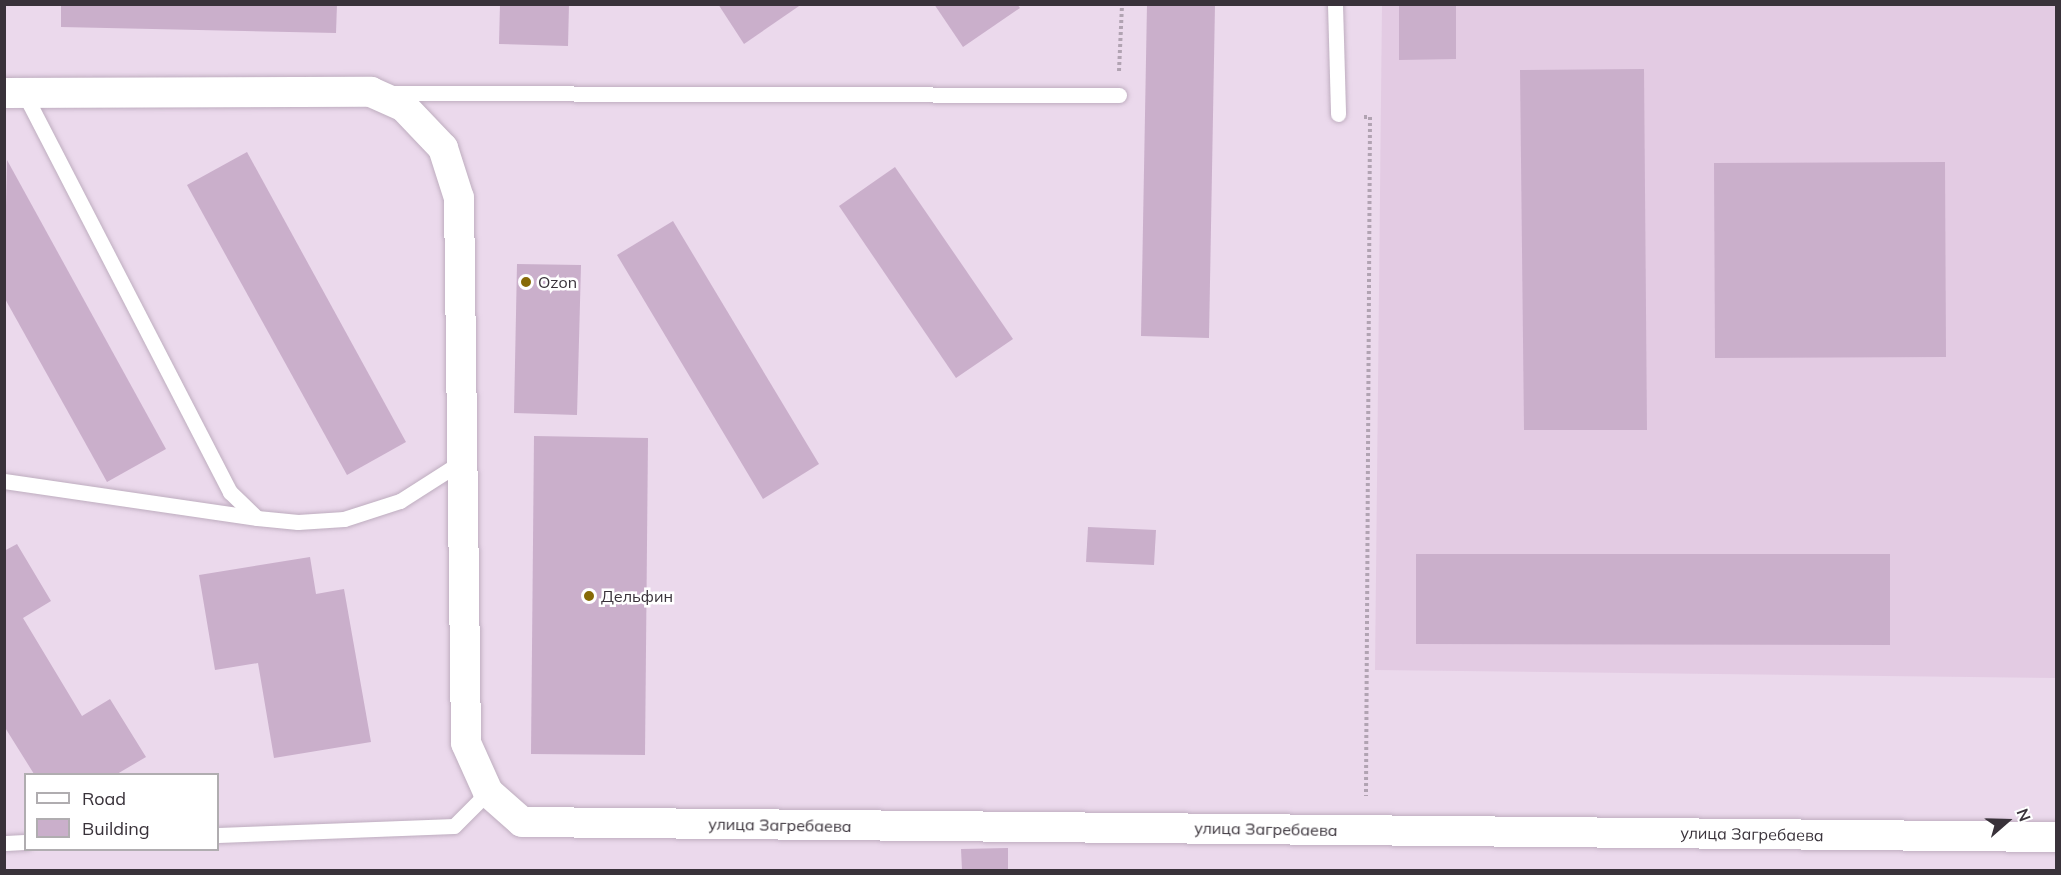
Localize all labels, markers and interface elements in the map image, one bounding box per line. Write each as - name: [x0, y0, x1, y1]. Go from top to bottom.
- place label: Ozon: [538, 272, 577, 292]
- marker: Ozon: [519, 275, 533, 289]
- place label: Дельфин: [601, 586, 673, 606]
- marker: Дельфин: [582, 589, 596, 603]
- legend: [24, 773, 219, 851]
- text: Road: [82, 787, 126, 810]
- north arrow: [1977, 791, 2037, 851]
- text: N: [2012, 806, 2035, 824]
- street label: улица Загребаева: [708, 814, 852, 836]
- text: Building: [82, 817, 150, 840]
- street label: улица Загребаева: [1194, 818, 1338, 840]
- street label: улица Загребаева: [1680, 823, 1824, 845]

